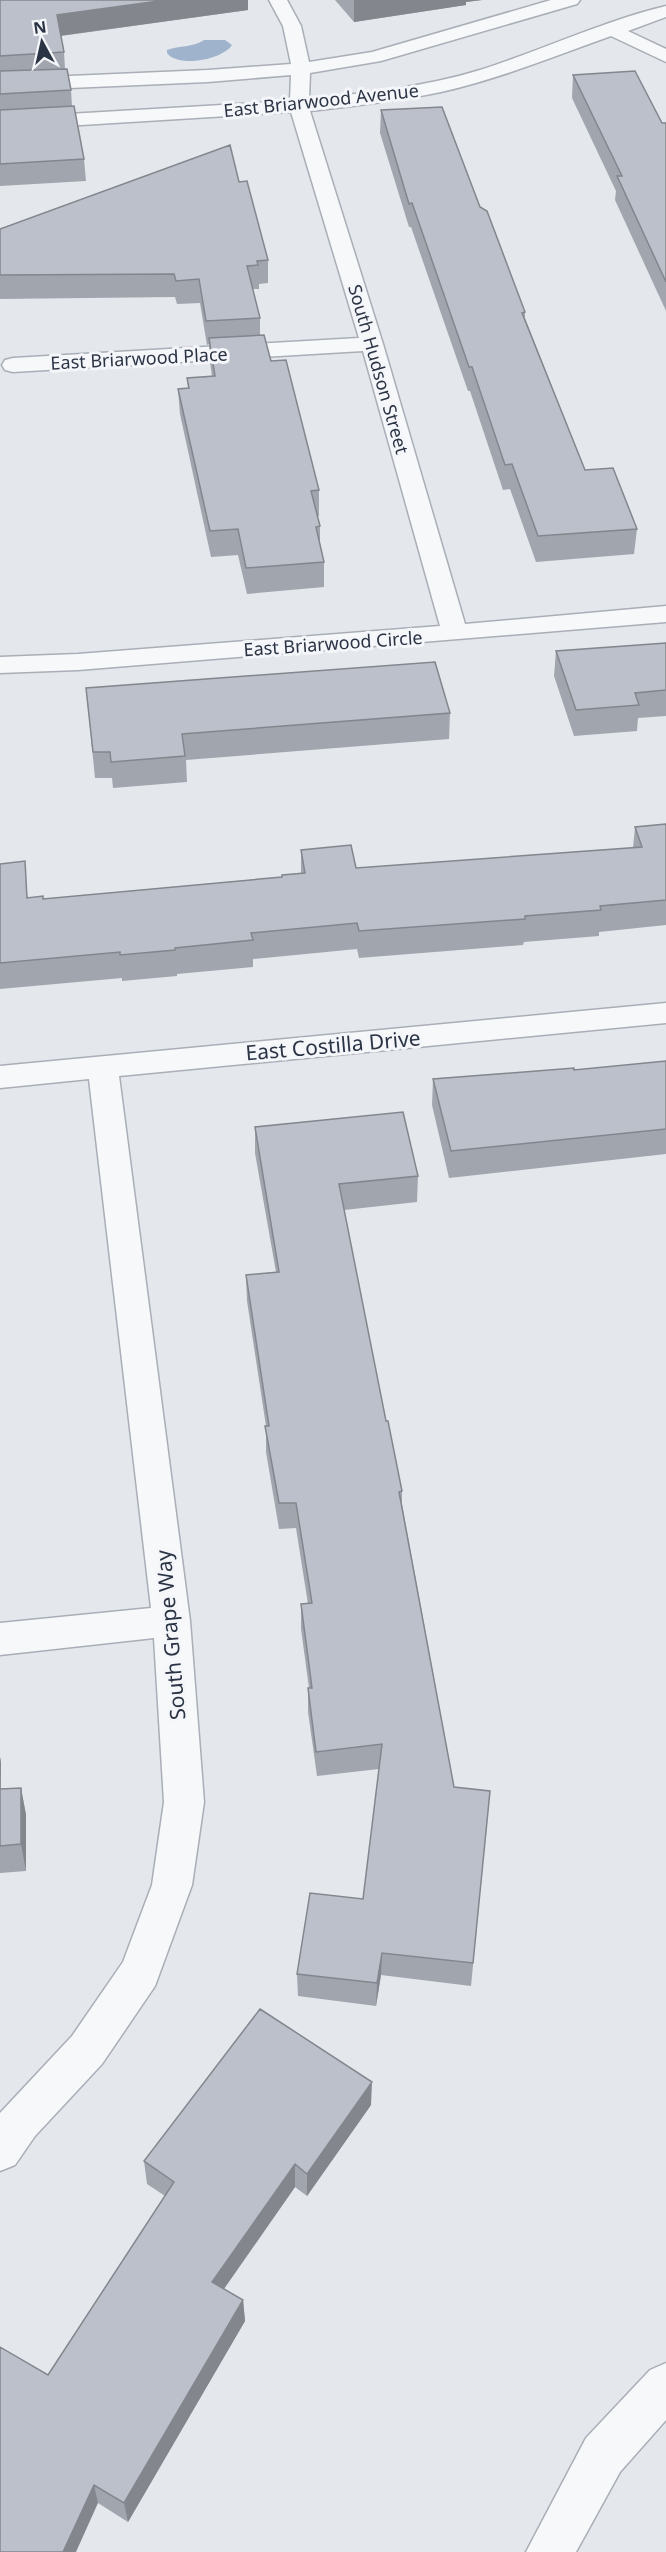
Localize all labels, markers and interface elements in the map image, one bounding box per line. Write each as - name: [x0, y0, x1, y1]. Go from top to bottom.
- north arrow: [12, 12, 72, 72]
- text: N: [32, 15, 48, 39]
- street label: East Briarwood Avenue: [222, 78, 420, 122]
- street label: South Hudson Street: [343, 281, 415, 457]
- street label: East Briarwood Place: [50, 341, 228, 375]
- street label: East Briarwood Circle: [243, 625, 423, 661]
- street label: East Costilla Drive: [244, 1023, 422, 1067]
- street label: South Grape Way: [149, 1549, 191, 1721]

